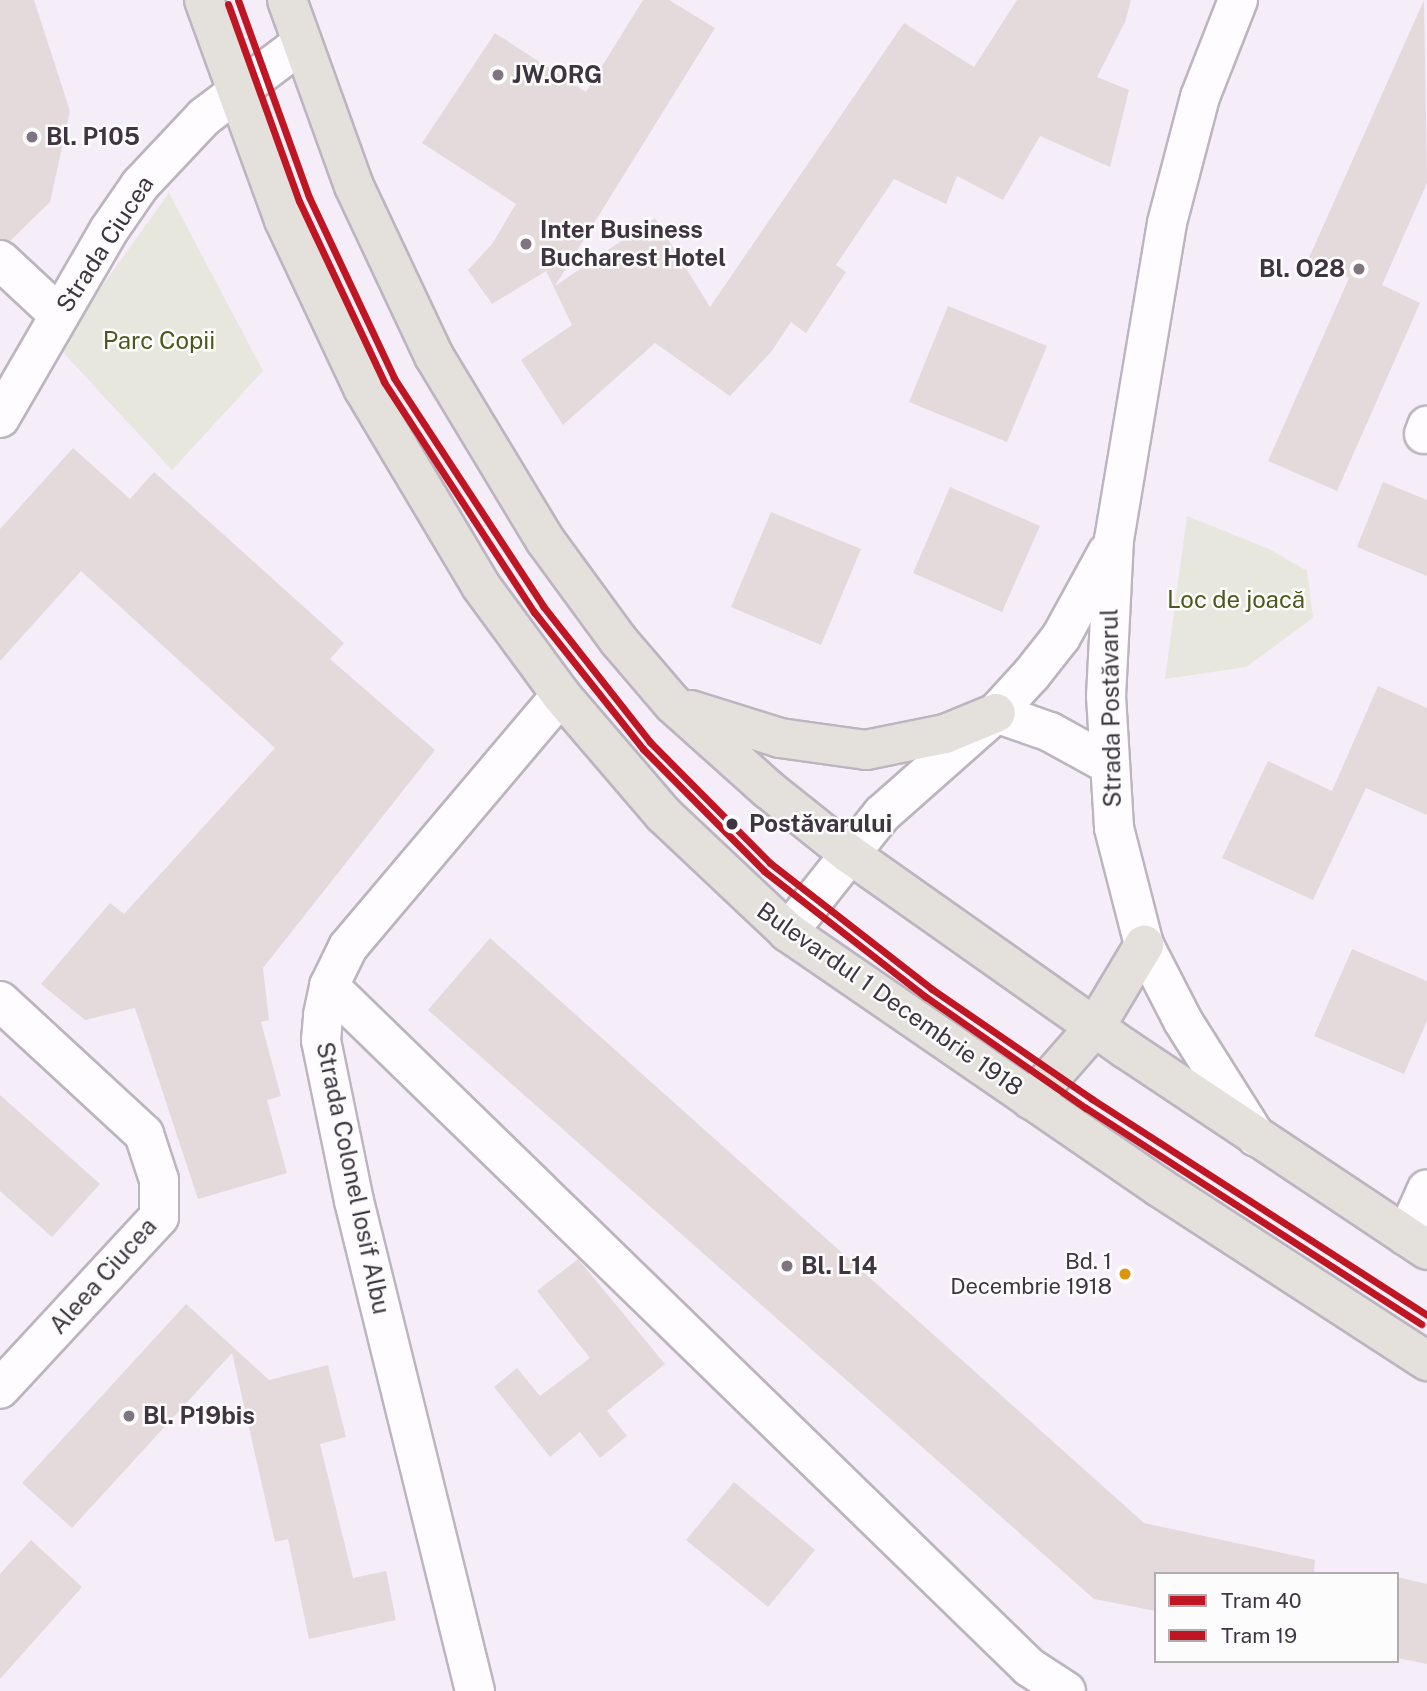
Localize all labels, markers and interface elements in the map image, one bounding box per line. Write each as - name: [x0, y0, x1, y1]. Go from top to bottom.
- place label: JW.ORG: [512, 61, 602, 89]
- marker: JW.ORG: [490, 67, 506, 83]
- place label: Bl. P105: [46, 123, 140, 151]
- marker: Bl. P105: [24, 129, 40, 145]
- street label: Strada Ciucea: [50, 170, 160, 318]
- place label: Inter Business Bucharest Hotel: [540, 216, 726, 272]
- marker: Inter Business Bucharest Hotel: [518, 236, 534, 252]
- place label: Bl. O28: [1259, 255, 1345, 283]
- marker: Bl. O28: [1351, 261, 1367, 277]
- park label: Parc Copii: [103, 327, 215, 355]
- park label: Loc de joacă: [1167, 586, 1305, 614]
- street label: Strada Postăvarul: [1095, 608, 1127, 808]
- place label: Postăvarului: [749, 810, 892, 838]
- marker: Postăvarului: [721, 813, 743, 835]
- street label: Bulevardul 1 Decembrie 1918: [751, 896, 1029, 1102]
- street label: Strada Colonel Iosif Albu: [310, 1039, 396, 1317]
- street label: Aleea Ciucea: [43, 1212, 163, 1340]
- place label: Bd. 1 Decembrie 1918: [950, 1248, 1112, 1300]
- place label: Bl. L14: [801, 1252, 877, 1280]
- marker: Bl. L14: [779, 1258, 795, 1274]
- marker: Bd. 1 Decembrie 1918: [1118, 1267, 1132, 1281]
- place label: Bl. P19bis: [143, 1402, 255, 1430]
- marker: Bl. P19bis: [121, 1408, 137, 1424]
- legend: [1154, 1572, 1399, 1663]
- text: Tram 40: [1221, 1588, 1302, 1613]
- text: Tram 19: [1221, 1623, 1297, 1648]

